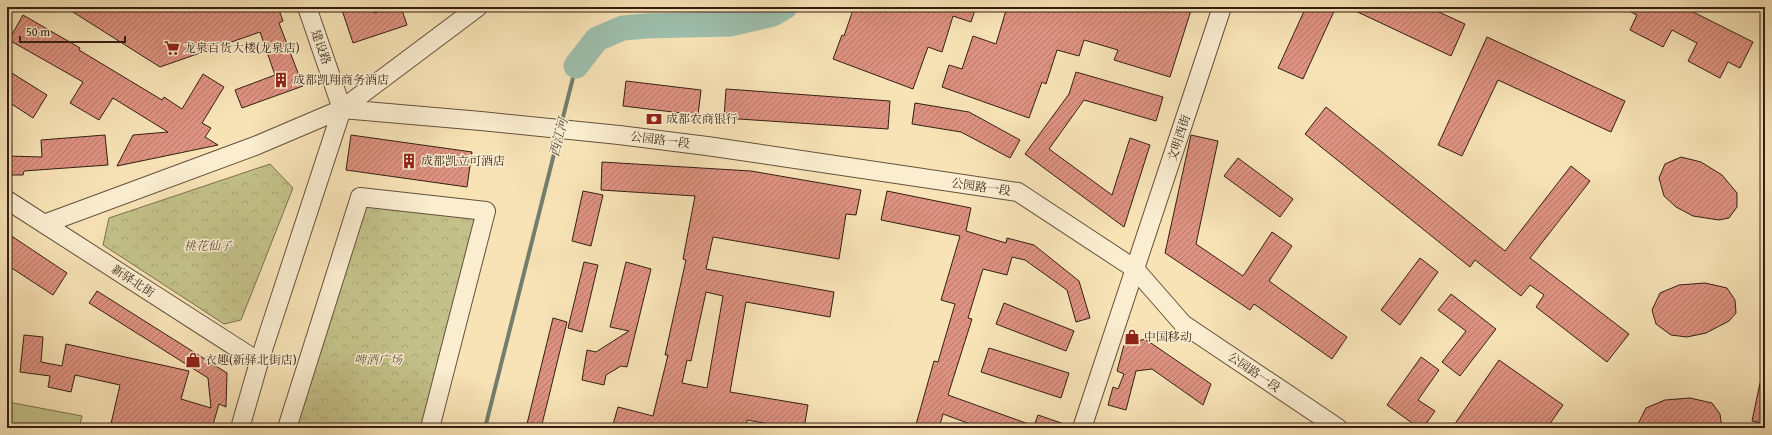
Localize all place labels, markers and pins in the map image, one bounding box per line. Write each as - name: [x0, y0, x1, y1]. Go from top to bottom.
- supermarket icon: 龙泉百货大楼(龙泉店): [163, 39, 181, 57]
- place label: 龙泉百货大楼(龙泉店): [184, 39, 300, 56]
- building icon: 成都凯翔商务酒店: [272, 71, 290, 89]
- place label: 成都凯翔商务酒店: [293, 71, 389, 88]
- bank icon: 成都农商银行: [645, 110, 663, 128]
- place label: 成都农商银行: [666, 110, 738, 127]
- building icon: 成都凯立可酒店: [400, 152, 418, 170]
- place label: 成都凯立可酒店: [421, 152, 505, 169]
- shop icon: 中国移动: [1123, 328, 1141, 346]
- place label: 中国移动: [1144, 328, 1192, 345]
- shop icon: 衣趣(新驿北街店): [184, 351, 202, 369]
- place label: 衣趣(新驿北街店): [205, 351, 297, 368]

